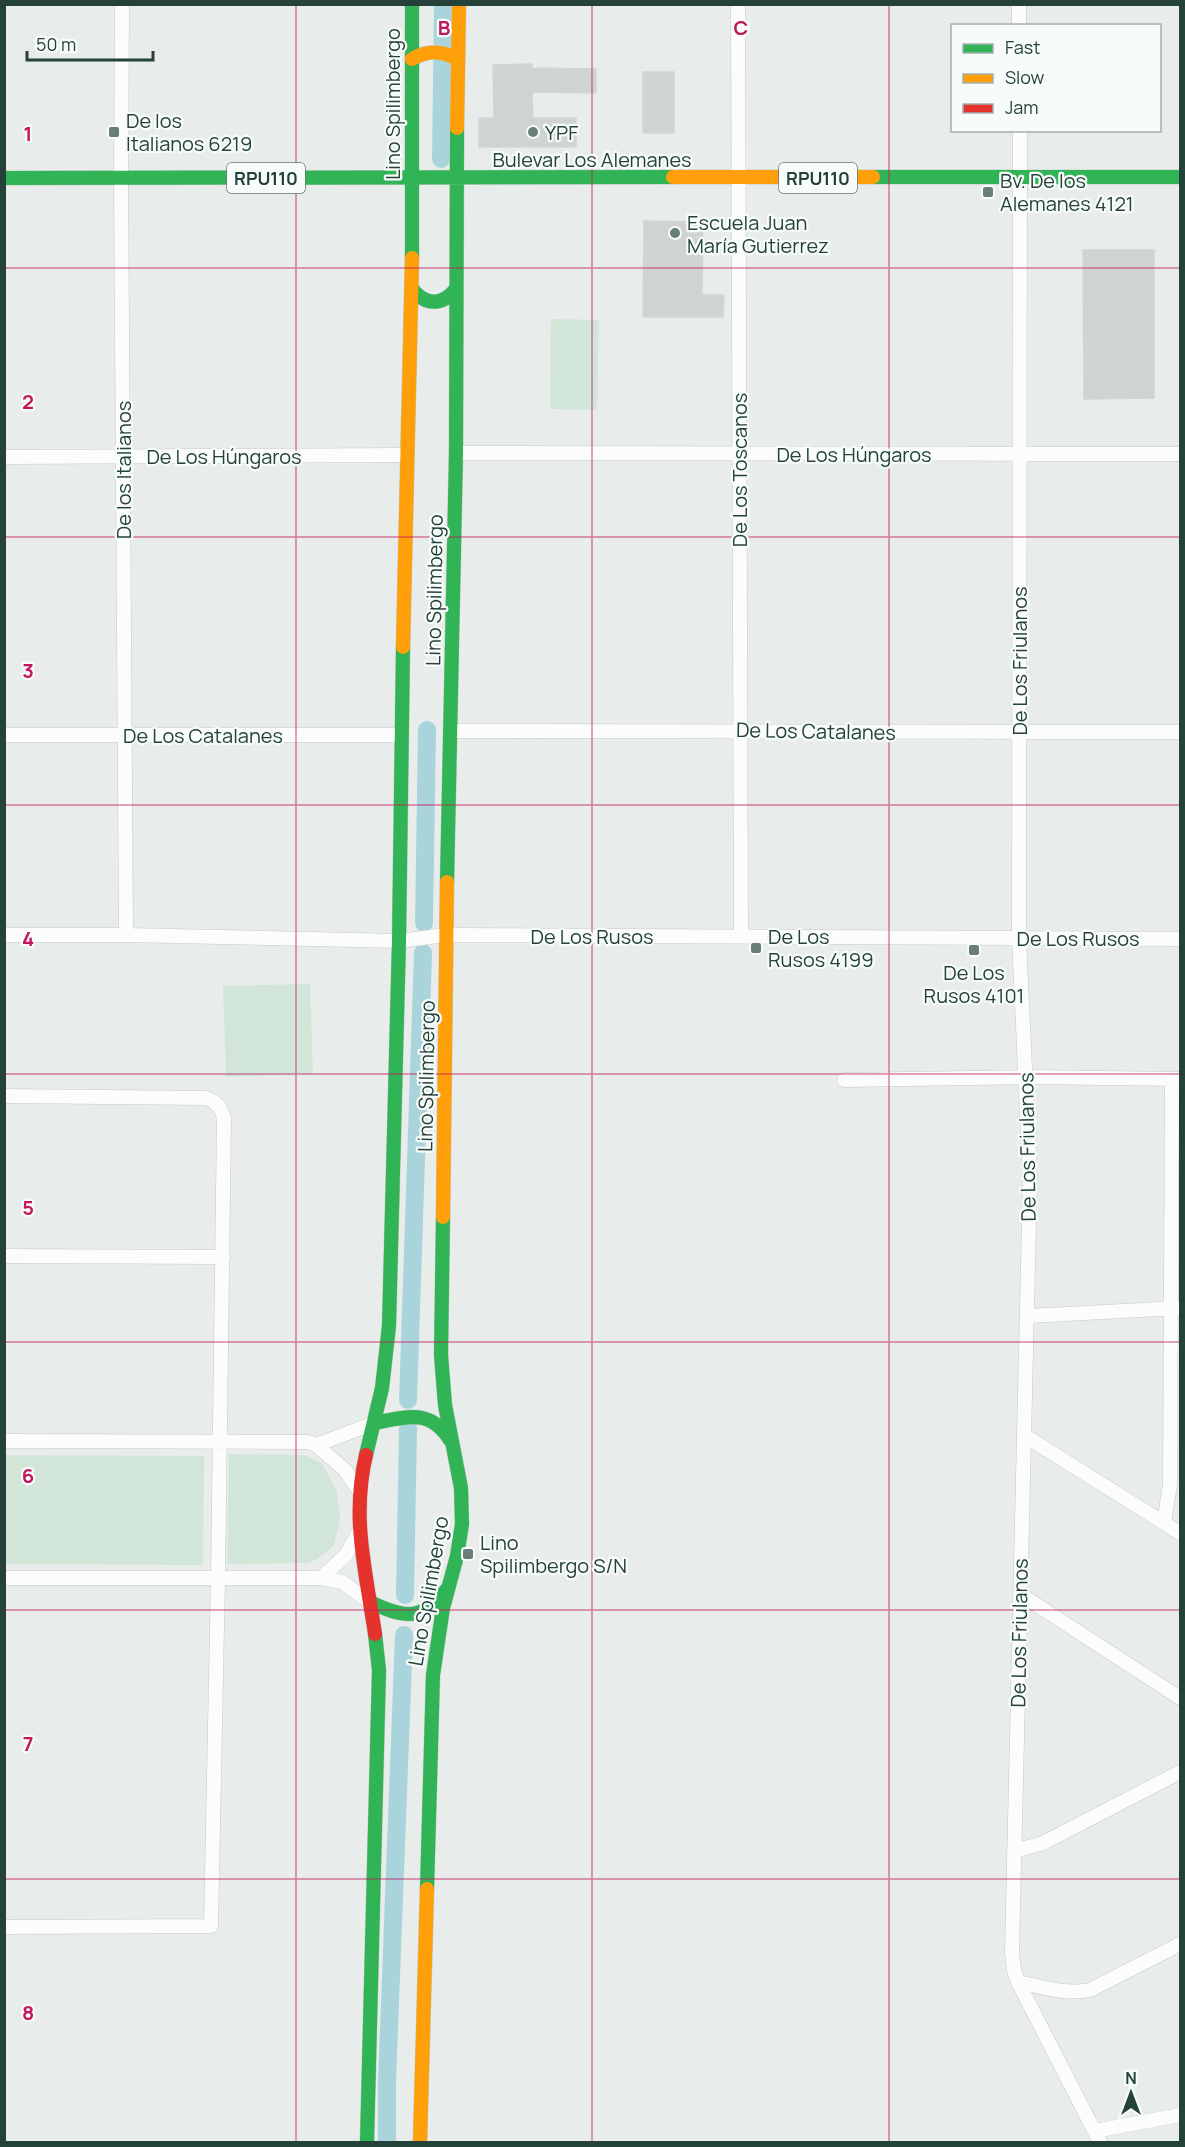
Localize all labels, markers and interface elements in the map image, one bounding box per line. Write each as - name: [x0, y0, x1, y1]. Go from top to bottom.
- text: B: [438, 14, 451, 41]
- text: C: [734, 14, 748, 41]
- scale bar: [27, 24, 153, 62]
- legend: [951, 24, 1161, 132]
- street label: Lino Spilimbergo: [379, 28, 406, 180]
- text: 50 m: [36, 32, 76, 56]
- text: Fast: [1005, 35, 1040, 59]
- text: Slow: [1005, 65, 1045, 89]
- text: Jam: [1005, 95, 1039, 119]
- place label: De los Italianos 6219: [126, 107, 252, 157]
- place label: YPF: [545, 119, 578, 146]
- text: 1: [24, 120, 32, 147]
- marker: De los Italianos 6219: [107, 125, 121, 139]
- marker: YPF: [526, 125, 540, 139]
- street label: Bulevar Los Alemanes: [492, 146, 692, 173]
- road number: RPU110: [227, 163, 305, 193]
- road number: RPU110: [779, 163, 857, 193]
- place label: Bv. De los Alemanes 4121: [1000, 167, 1134, 217]
- marker: Bv. De los Alemanes 4121: [981, 185, 995, 199]
- place label: Escuela Juan María Gutierrez: [687, 209, 829, 259]
- marker: Escuela Juan María Gutierrez: [668, 226, 682, 240]
- text: 2: [22, 388, 34, 415]
- street label: De Los Toscanos: [726, 393, 753, 547]
- street label: De los Italianos: [110, 401, 137, 539]
- street label: De Los Húngaros: [776, 441, 932, 468]
- street label: De Los Húngaros: [146, 443, 302, 470]
- street label: Lino Spilimbergo: [419, 514, 449, 666]
- street label: De Los Friulanos: [1006, 586, 1033, 736]
- text: 3: [22, 657, 34, 684]
- street label: De Los Catalanes: [736, 716, 896, 746]
- street label: De Los Catalanes: [123, 722, 283, 749]
- street label: De Los Rusos: [531, 923, 653, 950]
- place label: De Los Rusos 4199: [768, 923, 874, 973]
- text: 4: [22, 925, 34, 952]
- street label: De Los Rusos: [1017, 925, 1139, 952]
- marker: De Los Rusos 4199: [749, 941, 763, 955]
- marker: De Los Rusos 4101: [967, 943, 981, 957]
- place label: De Los Rusos 4101: [924, 959, 1024, 1009]
- street label: Lino Spilimbergo: [411, 1000, 441, 1152]
- street label: De Los Friulanos: [1012, 1072, 1042, 1222]
- text: 5: [22, 1194, 34, 1221]
- text: 6: [22, 1462, 34, 1489]
- street label: Lino Spilimbergo: [402, 1514, 454, 1668]
- place label: Lino Spilimbergo S/N: [480, 1529, 627, 1579]
- marker: Lino Spilimbergo S/N: [461, 1547, 475, 1561]
- street label: De Los Friulanos: [1004, 1558, 1034, 1708]
- text: 7: [23, 1730, 33, 1757]
- text: 8: [22, 1999, 34, 2026]
- north arrow: [1101, 2063, 1161, 2123]
- text: N: [1125, 2067, 1137, 2089]

